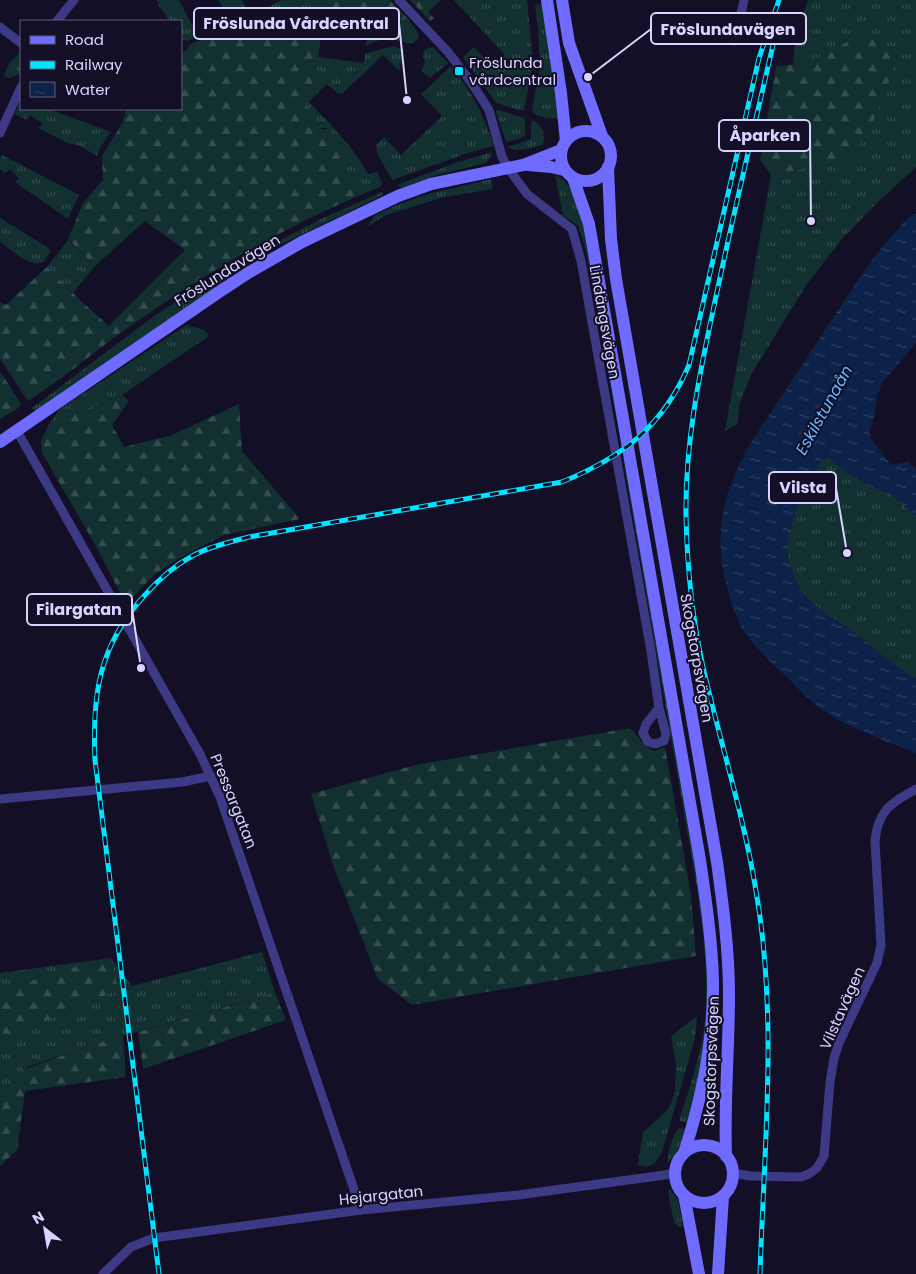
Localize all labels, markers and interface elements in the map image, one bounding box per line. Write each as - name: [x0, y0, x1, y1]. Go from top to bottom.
- callout: Fröslunda Vårdcentral: [194, 8, 399, 39]
- text: Fröslunda Vårdcentral: [203, 12, 389, 35]
- callout: Fröslundavägen: [651, 13, 806, 44]
- text: Fröslundavägen: [660, 18, 796, 41]
- legend: [20, 20, 182, 110]
- text: Road: [65, 29, 104, 50]
- place label: Fröslunda vårdcentral: [469, 52, 556, 90]
- text: Railway: [65, 54, 123, 75]
- marker: Fröslunda vårdcentral: [453, 65, 465, 77]
- text: Water: [65, 79, 111, 100]
- callout: Åparken: [719, 120, 810, 151]
- text: Åparken: [730, 124, 800, 147]
- street label: Fröslundavägen: [170, 229, 284, 311]
- street label: Lindängsvägen: [585, 263, 625, 381]
- water label: Eskilstunaån: [790, 361, 858, 459]
- callout: Vilsta: [769, 472, 836, 503]
- text: Vilsta: [779, 476, 827, 499]
- street label: Skogstorpsvägen: [675, 592, 719, 724]
- callout: Filargatan: [27, 594, 132, 625]
- text: Filargatan: [36, 598, 122, 621]
- street label: Pressargatan: [205, 750, 263, 852]
- street label: Vilstavägen: [814, 963, 870, 1053]
- street label: Skogstorpsvägen: [698, 996, 724, 1126]
- street label: Hejargatan: [338, 1180, 424, 1210]
- north arrow: [20, 1204, 70, 1254]
- text: N: [29, 1207, 48, 1229]

